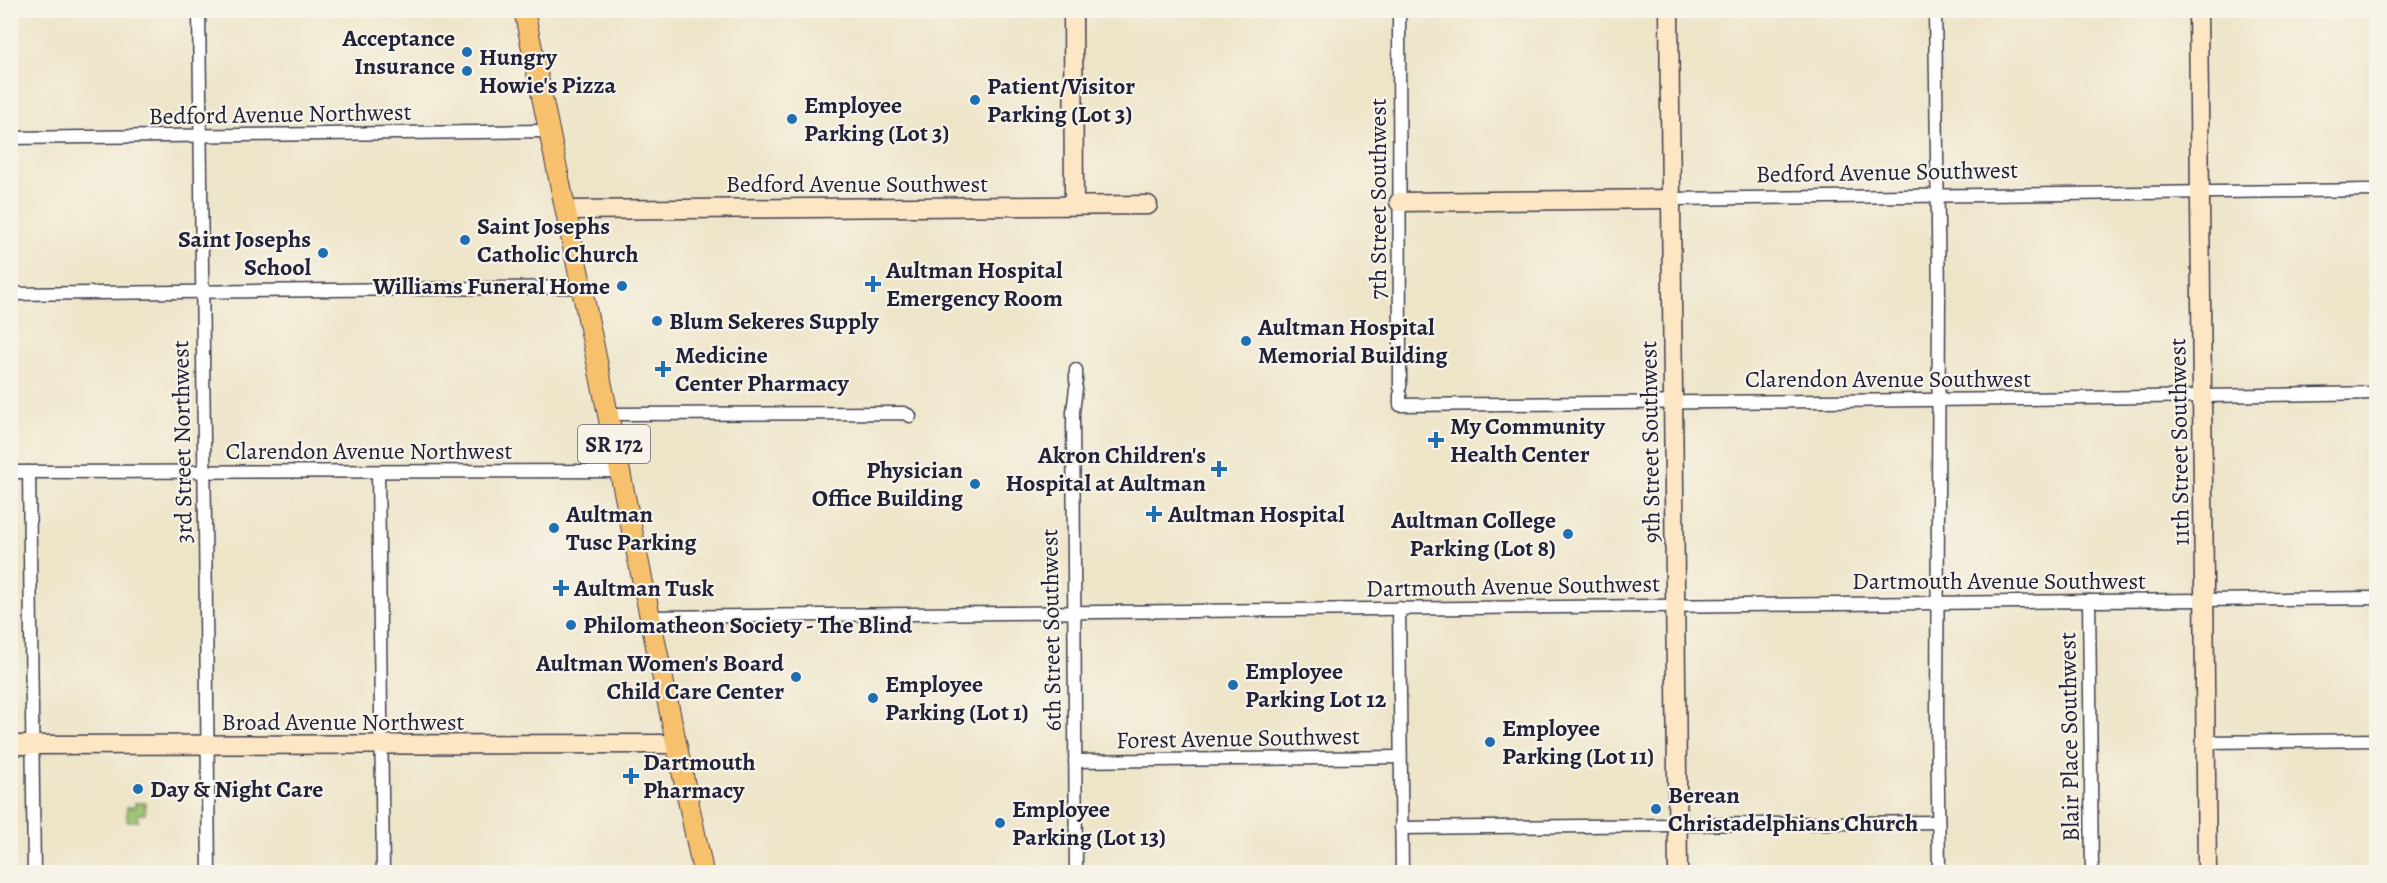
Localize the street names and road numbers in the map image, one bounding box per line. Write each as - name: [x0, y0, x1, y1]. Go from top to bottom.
- street label: Bedford Avenue Northwest: [148, 96, 412, 132]
- street label: 7th Street Southwest: [1362, 98, 1394, 300]
- street label: Bedford Avenue Southwest: [1756, 154, 2018, 190]
- street label: Bedford Avenue Southwest: [726, 168, 988, 200]
- street label: 11th Street Southwest: [2161, 338, 2197, 546]
- street label: 3rd Street Northwest: [164, 340, 200, 544]
- street label: 9th Street Southwest: [1632, 340, 1668, 544]
- street label: Clarendon Avenue Southwest: [1745, 363, 2031, 395]
- road number: SR 172: [578, 425, 650, 463]
- street label: Clarendon Avenue Northwest: [226, 435, 513, 467]
- street label: 6th Street Southwest: [1033, 528, 1069, 732]
- street label: Dartmouth Avenue Southwest: [1852, 565, 2146, 597]
- street label: Dartmouth Avenue Southwest: [1366, 567, 1660, 605]
- street label: Blair Place Southwest: [2051, 632, 2087, 842]
- street label: Broad Avenue Northwest: [221, 706, 465, 738]
- street label: Forest Avenue Southwest: [1116, 720, 1360, 756]

